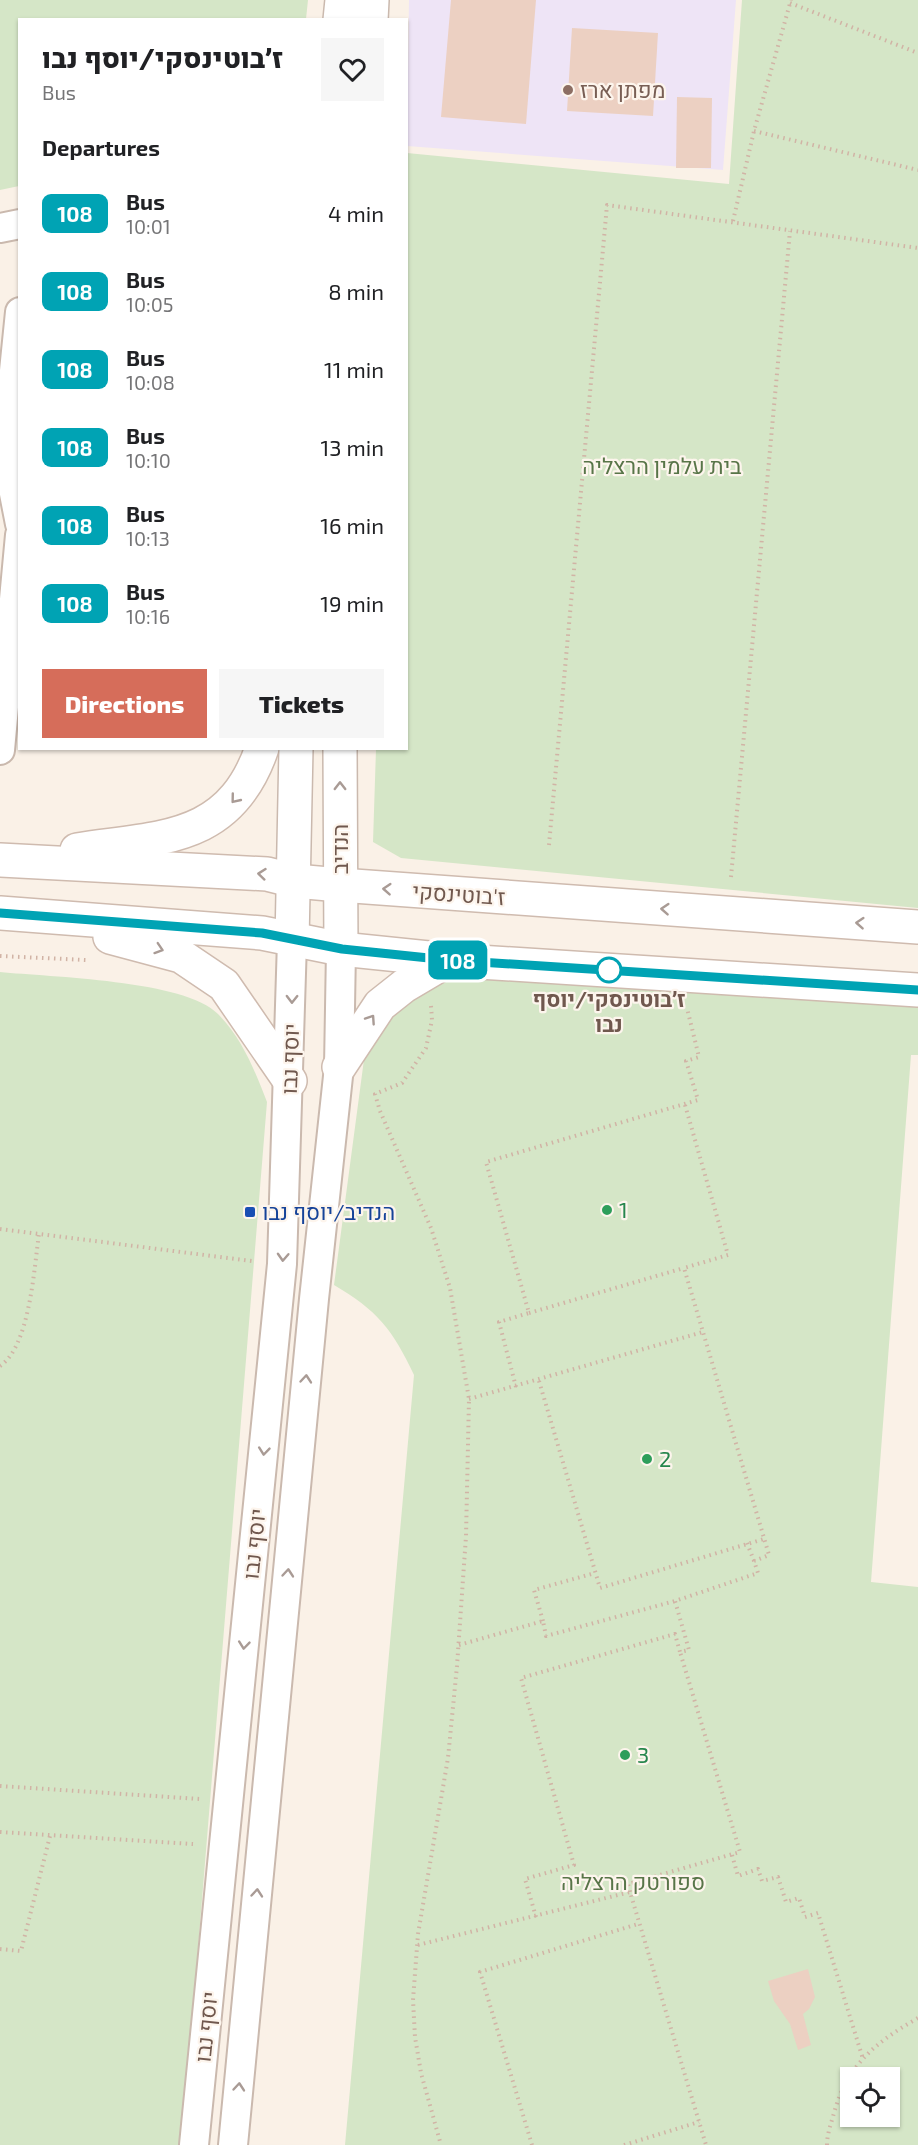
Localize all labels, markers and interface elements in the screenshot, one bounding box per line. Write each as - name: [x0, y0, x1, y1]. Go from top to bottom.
- button: heart: [321, 38, 384, 101]
- text: ז׳בוטינסקי/יוסף נבו: [42, 40, 283, 74]
- place label: מפתן ארז: [580, 76, 665, 102]
- text: Bus: [42, 80, 76, 104]
- marker: מפתן ארז: [561, 83, 575, 97]
- text: Departures: [42, 134, 160, 160]
- text: Bus: [126, 188, 165, 214]
- text: 4 min: [328, 200, 384, 226]
- text: 108: [57, 201, 93, 226]
- text: 10:01: [126, 214, 171, 238]
- text: Bus: [126, 266, 165, 292]
- text: 8 min: [328, 278, 384, 304]
- text: 108: [57, 279, 93, 304]
- text: 10:05: [126, 292, 174, 316]
- text: Bus: [126, 344, 165, 370]
- text: 11 min: [324, 356, 384, 382]
- text: 108: [57, 357, 93, 382]
- text: 10:08: [126, 370, 175, 394]
- text: Bus: [126, 422, 165, 448]
- text: 13 min: [321, 434, 384, 460]
- text: 108: [57, 435, 93, 460]
- text: 10:10: [126, 448, 171, 472]
- park label: בית עלמין הרצליה: [582, 452, 742, 478]
- text: Bus: [126, 500, 165, 526]
- text: 16 min: [320, 512, 384, 538]
- text: 108: [57, 513, 93, 538]
- text: 10:13: [126, 526, 170, 550]
- text: Bus: [126, 578, 165, 604]
- text: 19 min: [320, 590, 384, 616]
- text: 108: [57, 591, 93, 616]
- text: 10:16: [126, 604, 170, 628]
- button: Directions: [42, 669, 207, 738]
- button: Tickets: [219, 669, 384, 738]
- one-way arrow: [334, 781, 346, 790]
- one-way arrow: [231, 792, 242, 803]
- street label: הנדיב: [326, 824, 352, 874]
- one-way arrow: [257, 868, 266, 881]
- street label: ז'בוטינסקי: [412, 877, 506, 909]
- one-way arrow: [382, 883, 391, 896]
- one-way arrow: [661, 903, 670, 916]
- one-way arrow: [855, 917, 864, 930]
- line badge: 108: [424, 940, 492, 980]
- one-way arrow: [153, 942, 164, 954]
- text: 108: [440, 948, 476, 973]
- marker: ז׳בוטינסקי/יוסף נבו: [596, 957, 622, 983]
- place label: ז׳בוטינסקי/יוסף נבו: [532, 985, 686, 1036]
- one-way arrow: [285, 995, 298, 1004]
- one-way arrow: [364, 1014, 375, 1025]
- street label: יוסף נבו: [275, 1023, 303, 1095]
- place label: 1: [619, 1196, 628, 1222]
- place label: הנדיב/יוסף נבו: [262, 1198, 395, 1224]
- marker: 1: [600, 1203, 614, 1217]
- marker: הנדיב/יוסף נבו: [243, 1205, 257, 1219]
- one-way arrow: [276, 1252, 289, 1261]
- one-way arrow: [299, 1374, 312, 1384]
- place label: 2: [659, 1445, 671, 1471]
- one-way arrow: [258, 1446, 271, 1455]
- marker: 2: [640, 1452, 654, 1466]
- street label: יוסף נבו: [236, 1507, 270, 1581]
- one-way arrow: [281, 1569, 294, 1578]
- one-way arrow: [238, 1640, 251, 1650]
- place label: 3: [637, 1741, 649, 1767]
- marker: 3: [618, 1748, 632, 1762]
- park label: ספורטק הרצליה: [561, 1868, 705, 1894]
- one-way arrow: [250, 1888, 263, 1897]
- street label: יוסף נבו: [188, 1990, 222, 2064]
- map controls: [840, 2067, 900, 2127]
- button: locate: [840, 2067, 900, 2127]
- one-way arrow: [232, 2082, 245, 2091]

